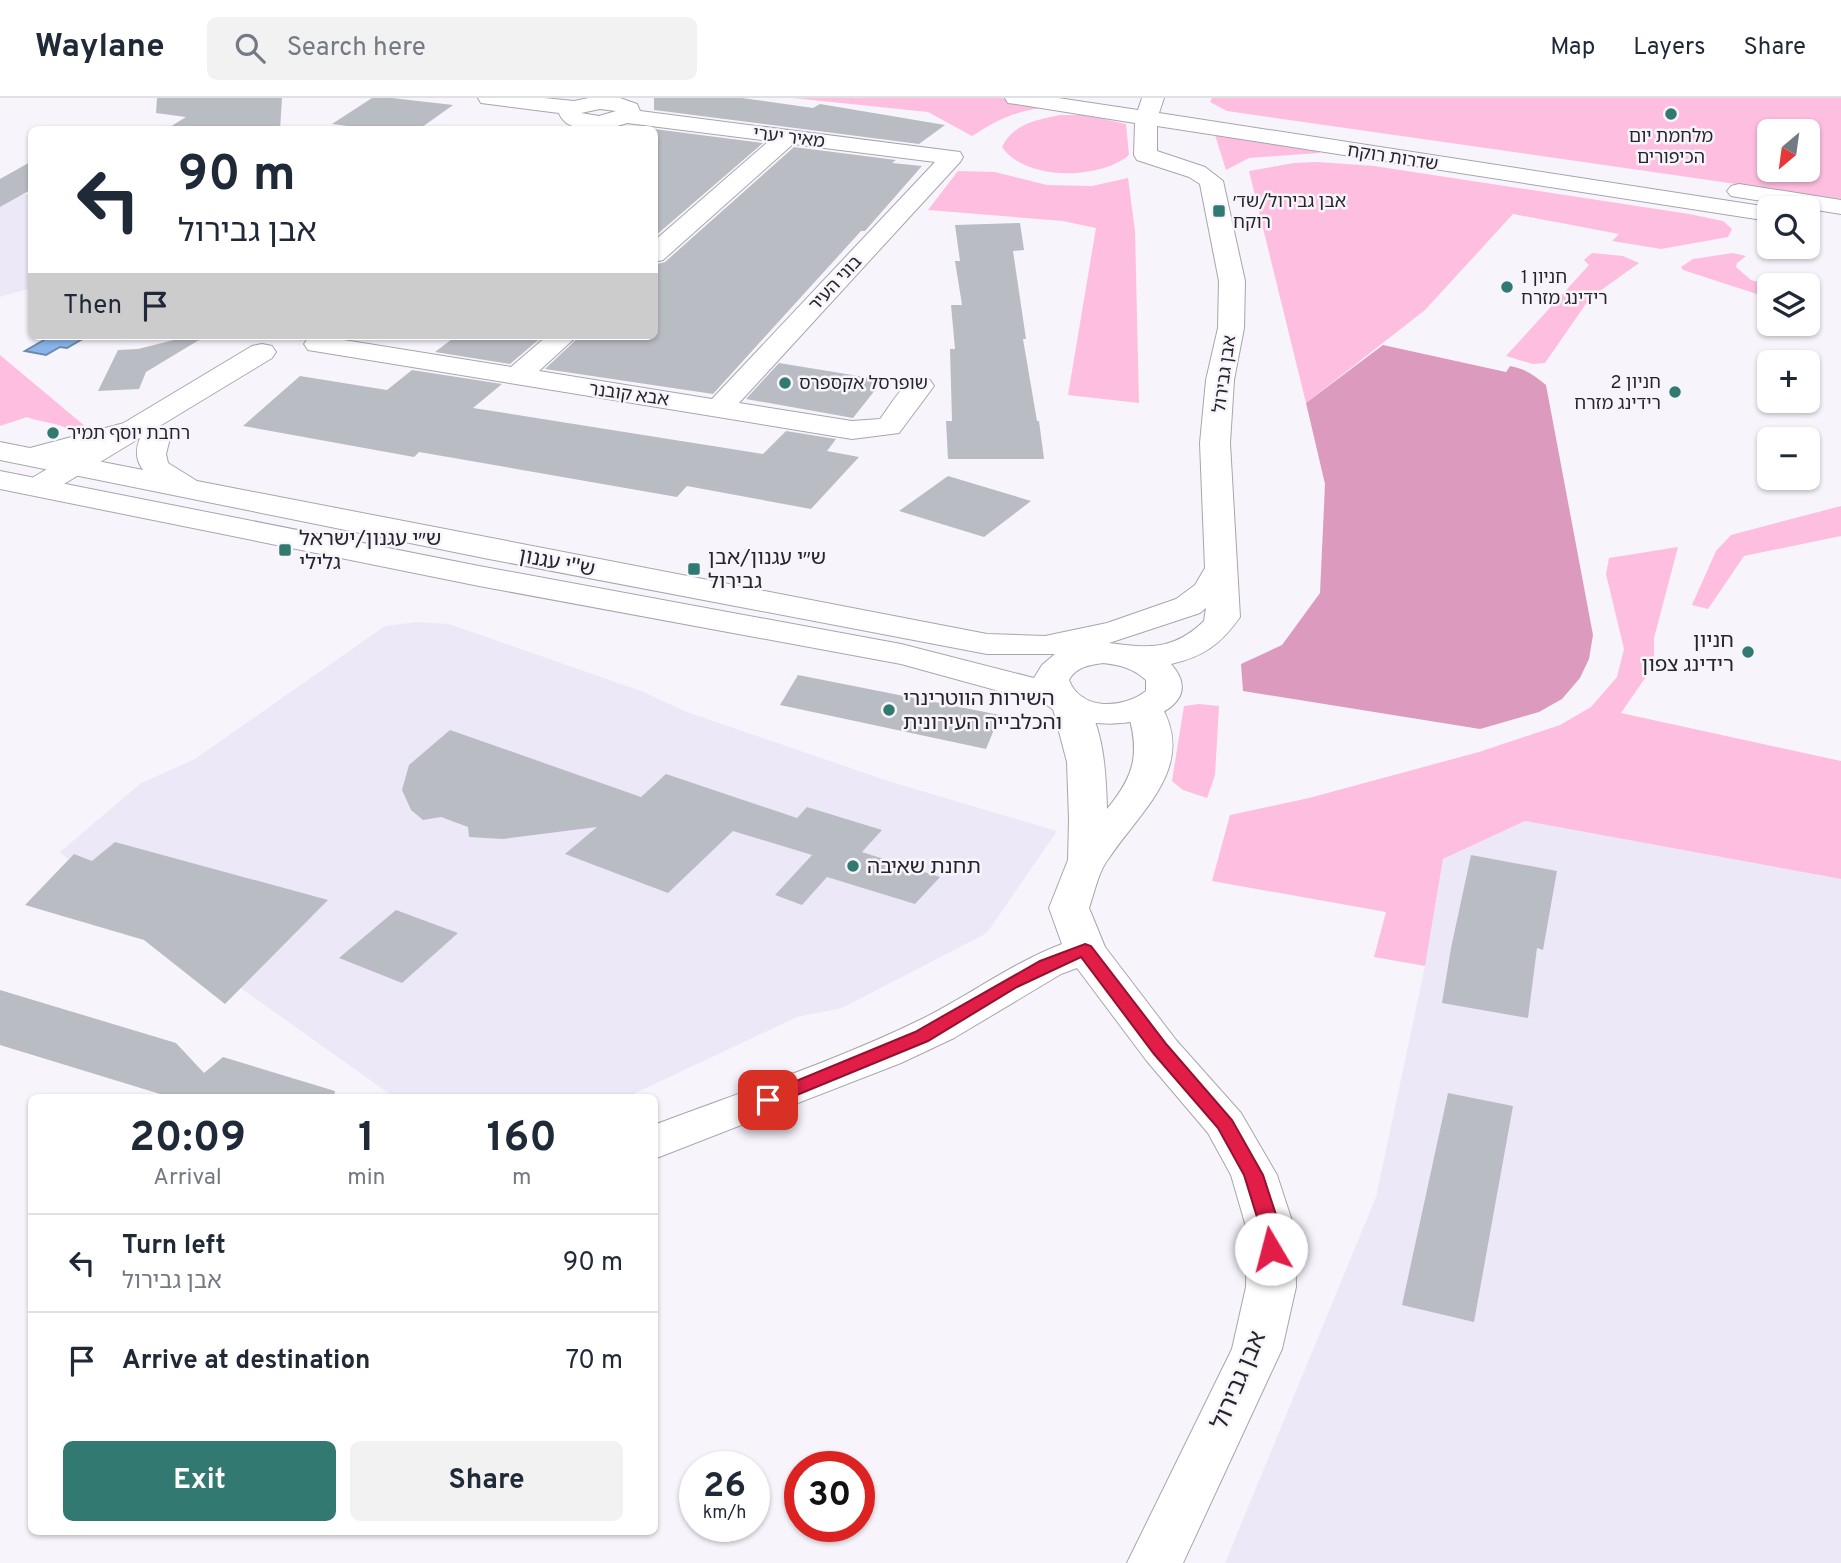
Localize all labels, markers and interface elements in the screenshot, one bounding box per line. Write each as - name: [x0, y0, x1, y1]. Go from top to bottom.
- search box: [207, 17, 697, 80]
- text: Waylane: [35, 27, 165, 69]
- icon: search: [231, 29, 269, 67]
- text: Search here: [287, 32, 426, 65]
- text: Map: [1550, 33, 1595, 63]
- text: Layers: [1633, 33, 1705, 63]
- text: Share: [1743, 33, 1806, 63]
- marker: מלחמת יום הכיפורים: [1663, 106, 1679, 122]
- north arrow: [1757, 119, 1820, 182]
- map controls: [1757, 119, 1820, 490]
- street label: מאיר יערי: [752, 123, 826, 154]
- place label: מלחמת יום הכיפורים: [1629, 126, 1713, 170]
- street label: שדרות רוקח: [1346, 140, 1440, 177]
- text: 90 m: [178, 146, 296, 208]
- icon: left: [63, 154, 154, 245]
- place label: אבן גבירול/שד׳ רוקח: [1233, 191, 1346, 235]
- button: search: [1757, 196, 1820, 259]
- marker: אבן גבירול/שד׳ רוקח: [1211, 203, 1227, 219]
- text: אבן גבירול: [178, 213, 317, 253]
- street label: בוני העיר: [804, 251, 868, 317]
- place label: 1 חניון רידינג מזרח: [1521, 267, 1608, 311]
- button: layers: [1757, 273, 1820, 336]
- marker: 1 חניון רידינג מזרח: [1499, 279, 1515, 295]
- icon: arrive: [136, 287, 174, 325]
- text: Then: [63, 290, 122, 323]
- street label: אבן גבירול: [1209, 334, 1242, 414]
- button: +: [1757, 350, 1820, 413]
- place label: 2 חניון רידינג מזרח: [1574, 372, 1661, 416]
- place label: שופרסל אקספרס: [799, 373, 928, 396]
- marker: שופרסל אקספרס: [777, 375, 793, 391]
- street label: אבא קובנר: [587, 379, 670, 412]
- marker: 2 חניון רידינג מזרח: [1667, 384, 1683, 400]
- place label: רחבת יוסף תמיר: [67, 423, 190, 446]
- marker: רחבת יוסף תמיר: [45, 425, 61, 441]
- button: −: [1757, 427, 1820, 490]
- place label: ש״י עגנון/ישראל גלילי: [299, 526, 441, 577]
- marker: ש״י עגנון/ישראל גלילי: [277, 542, 293, 558]
- street label: ש''י עגנון: [516, 543, 597, 584]
- place label: ש״י עגנון/אבן גבירול: [708, 545, 826, 596]
- marker: ש״י עגנון/אבן גבירול: [686, 561, 702, 577]
- place label: חניון רידינג צפון: [1642, 628, 1734, 679]
- marker: חניון רידינג צפון: [1740, 644, 1756, 660]
- place label: השירות הווטרינרי והכלבייה העירונית: [903, 686, 1062, 737]
- marker: השירות הווטרינרי והכלבייה העירונית: [881, 702, 897, 718]
- place label: תחנת שאיבה: [867, 854, 981, 881]
- marker: תחנת שאיבה: [845, 858, 861, 874]
- pin: [738, 1070, 798, 1130]
- icon: arrive: [749, 1081, 787, 1119]
- text: 20:09: [129, 1113, 246, 1166]
- text: 1: [358, 1113, 375, 1166]
- text: 160: [487, 1113, 557, 1166]
- text: Arrival: [153, 1164, 222, 1193]
- text: min: [347, 1164, 385, 1193]
- text: m: [512, 1164, 531, 1193]
- position arrow: [1234, 1212, 1308, 1286]
- text: Turn left: [122, 1230, 226, 1263]
- icon: left: [63, 1244, 101, 1282]
- text: 90 m: [563, 1247, 623, 1280]
- text: אבן גבירול: [122, 1268, 222, 1297]
- street label: אבן גבירול: [1206, 1327, 1274, 1435]
- icon: arrive: [63, 1342, 101, 1380]
- text: Arrive at destination: [122, 1345, 370, 1378]
- text: 70 m: [565, 1345, 623, 1378]
- button: Exit: [63, 1441, 336, 1521]
- button: Share: [350, 1441, 623, 1521]
- speed limit sign: 30: [784, 1451, 875, 1542]
- text: 26: [703, 1465, 746, 1509]
- text: km/h: [703, 1502, 746, 1525]

